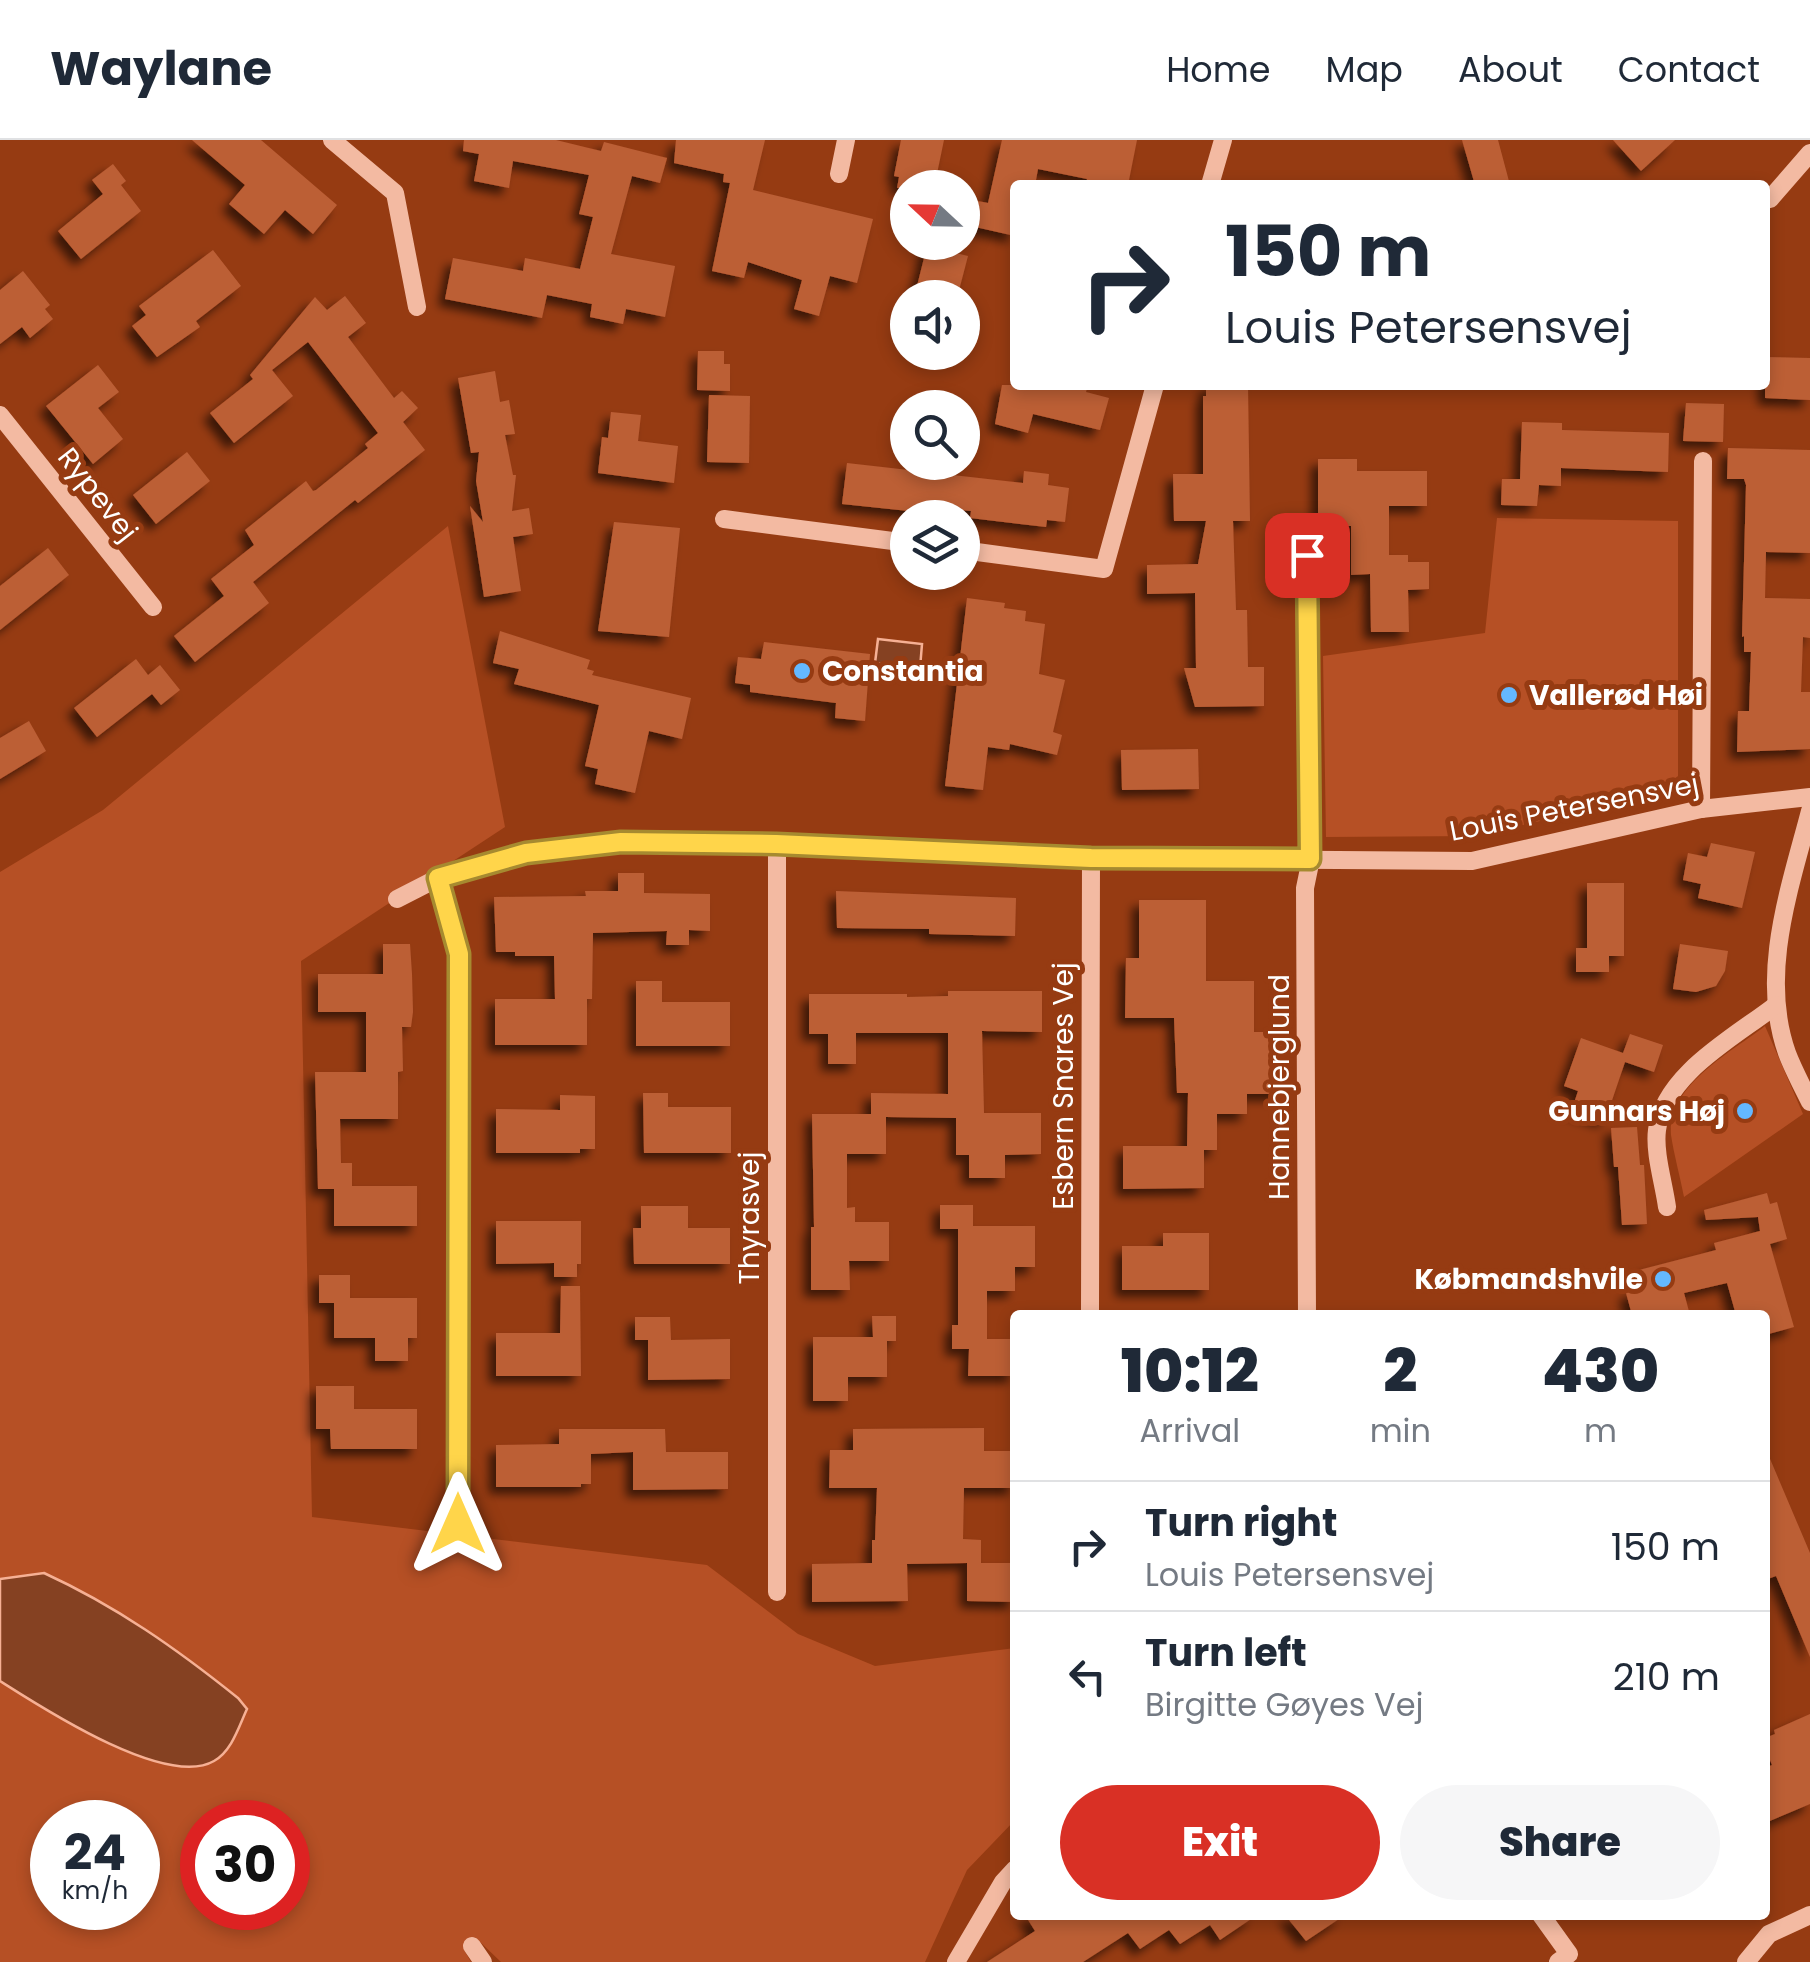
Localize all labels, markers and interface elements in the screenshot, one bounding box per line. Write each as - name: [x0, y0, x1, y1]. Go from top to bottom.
- text: Waylane: [50, 35, 272, 102]
- text: Home: [1166, 45, 1271, 94]
- text: Map: [1326, 45, 1403, 94]
- text: About: [1458, 45, 1563, 94]
- text: Contact: [1618, 45, 1760, 94]
- north arrow: [890, 170, 980, 260]
- map controls: [890, 170, 980, 590]
- text: 150 m: [1225, 202, 1431, 301]
- icon: right: [1060, 220, 1190, 350]
- button: sound: [890, 280, 980, 370]
- text: Louis Petersensvej: [1225, 296, 1632, 359]
- button: search: [890, 390, 980, 480]
- street label: Rypevej: [49, 439, 147, 549]
- button: layers: [890, 500, 980, 590]
- pin: [1265, 513, 1350, 598]
- icon: arrive: [1280, 528, 1335, 583]
- place label: Constantia: [822, 652, 984, 691]
- marker: Constantia: [791, 660, 813, 682]
- place label: Vallerød Høi: [1529, 676, 1703, 715]
- marker: Vallerød Høi: [1498, 684, 1520, 706]
- street label: Louis Petersensvej: [1446, 764, 1702, 851]
- street label: Esbern Snares Vej: [1044, 962, 1083, 1210]
- street label: Hannebjerglund: [1260, 974, 1299, 1200]
- place label: Gunnars Høj: [1548, 1092, 1725, 1131]
- marker: Gunnars Høj: [1734, 1100, 1756, 1122]
- street label: Thyrasvej: [730, 1152, 769, 1284]
- place label: Købmandshvile: [1415, 1260, 1643, 1299]
- marker: Købmandshvile: [1652, 1268, 1674, 1290]
- text: 10:12: [1121, 1329, 1259, 1413]
- text: 2: [1383, 1329, 1417, 1413]
- text: 430: [1542, 1329, 1659, 1413]
- text: Arrival: [1139, 1408, 1240, 1453]
- text: min: [1370, 1408, 1431, 1453]
- text: m: [1584, 1408, 1617, 1453]
- position arrow: [406, 1472, 510, 1576]
- text: Turn right: [1145, 1496, 1337, 1549]
- icon: right: [1060, 1519, 1115, 1574]
- text: 150 m: [1611, 1520, 1720, 1573]
- text: Louis Petersensvej: [1145, 1552, 1434, 1597]
- text: Turn left: [1145, 1626, 1307, 1679]
- icon: left: [1060, 1649, 1115, 1704]
- text: 210 m: [1613, 1650, 1720, 1703]
- text: Birgitte Gøyes Vej: [1145, 1682, 1424, 1727]
- button: Exit: [1060, 1785, 1380, 1900]
- button: Share: [1400, 1785, 1720, 1900]
- speed limit sign: 30: [180, 1800, 310, 1930]
- text: 24: [64, 1817, 126, 1888]
- text: km/h: [62, 1873, 128, 1908]

